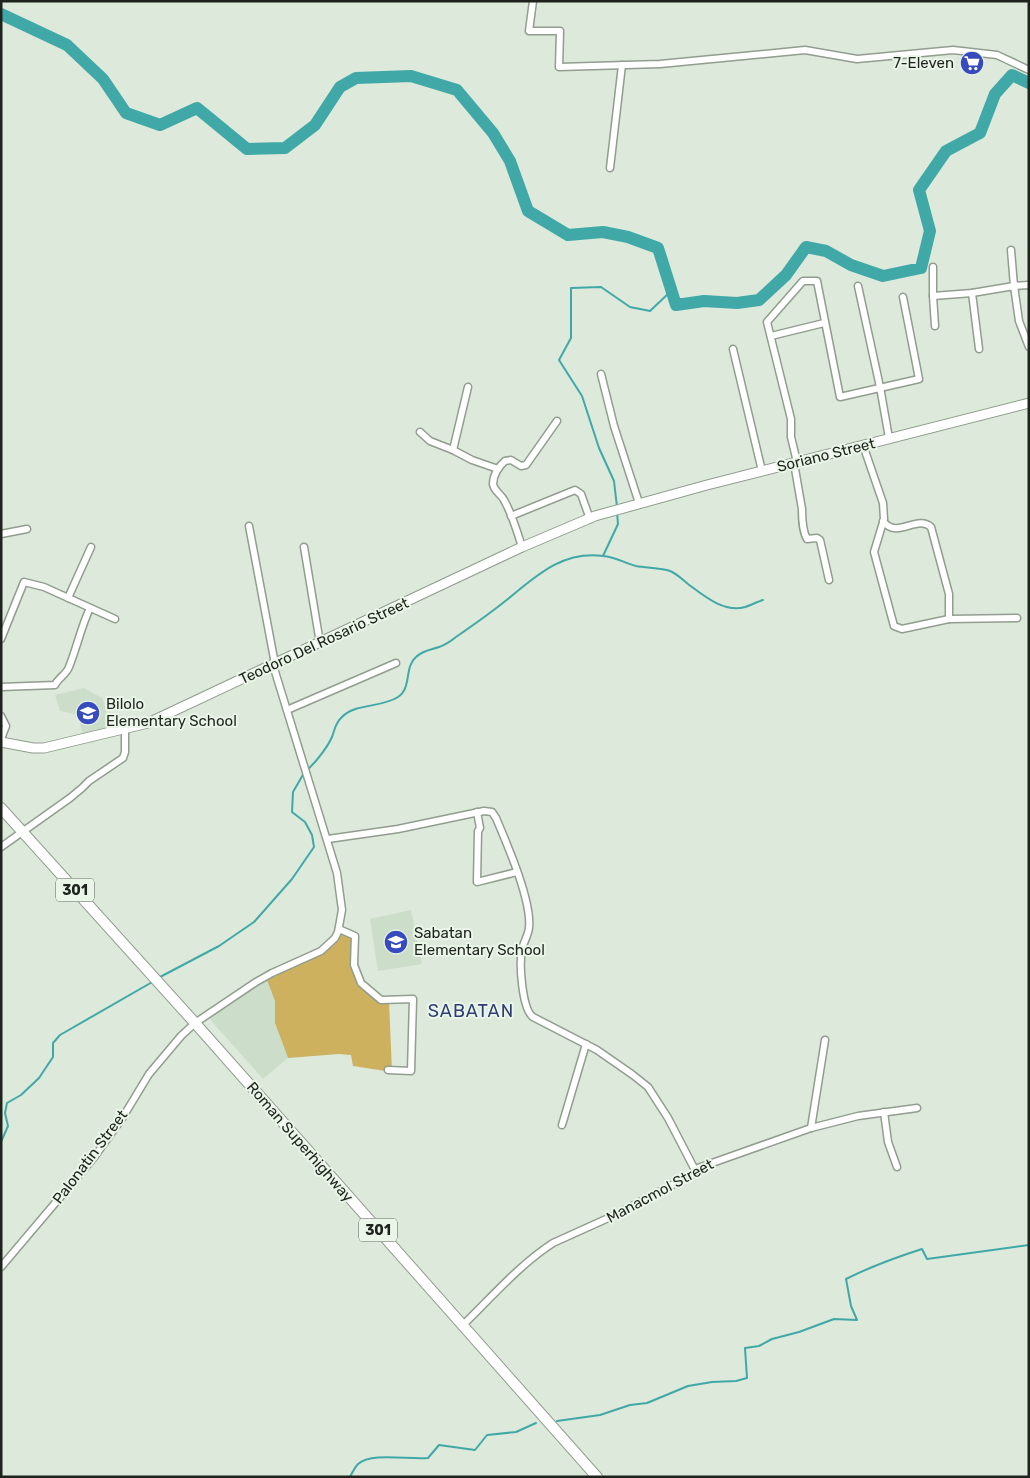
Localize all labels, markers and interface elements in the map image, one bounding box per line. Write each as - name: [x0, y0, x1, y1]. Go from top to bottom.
- supermarket icon: 7-Eleven: [959, 50, 985, 76]
- place label: 7-Eleven: [893, 54, 954, 72]
- street label: Soriano Street: [775, 434, 877, 476]
- street label: Teodoro Del Rosario Street: [236, 594, 412, 688]
- place label: Bilolo Elementary School: [106, 695, 237, 730]
- school or university icon: Bilolo Elementary School: [75, 700, 101, 726]
- road number: 301: [56, 878, 94, 902]
- place label: Sabatan Elementary School: [414, 924, 545, 959]
- school or university icon: Sabatan Elementary School: [383, 929, 409, 955]
- district label: SABATAN: [428, 1000, 514, 1022]
- street label: Roman Superhighway: [243, 1078, 357, 1206]
- street label: Palonatin Street: [49, 1106, 131, 1208]
- street label: Manacmol Street: [603, 1155, 717, 1227]
- road number: 301: [359, 1218, 397, 1242]

